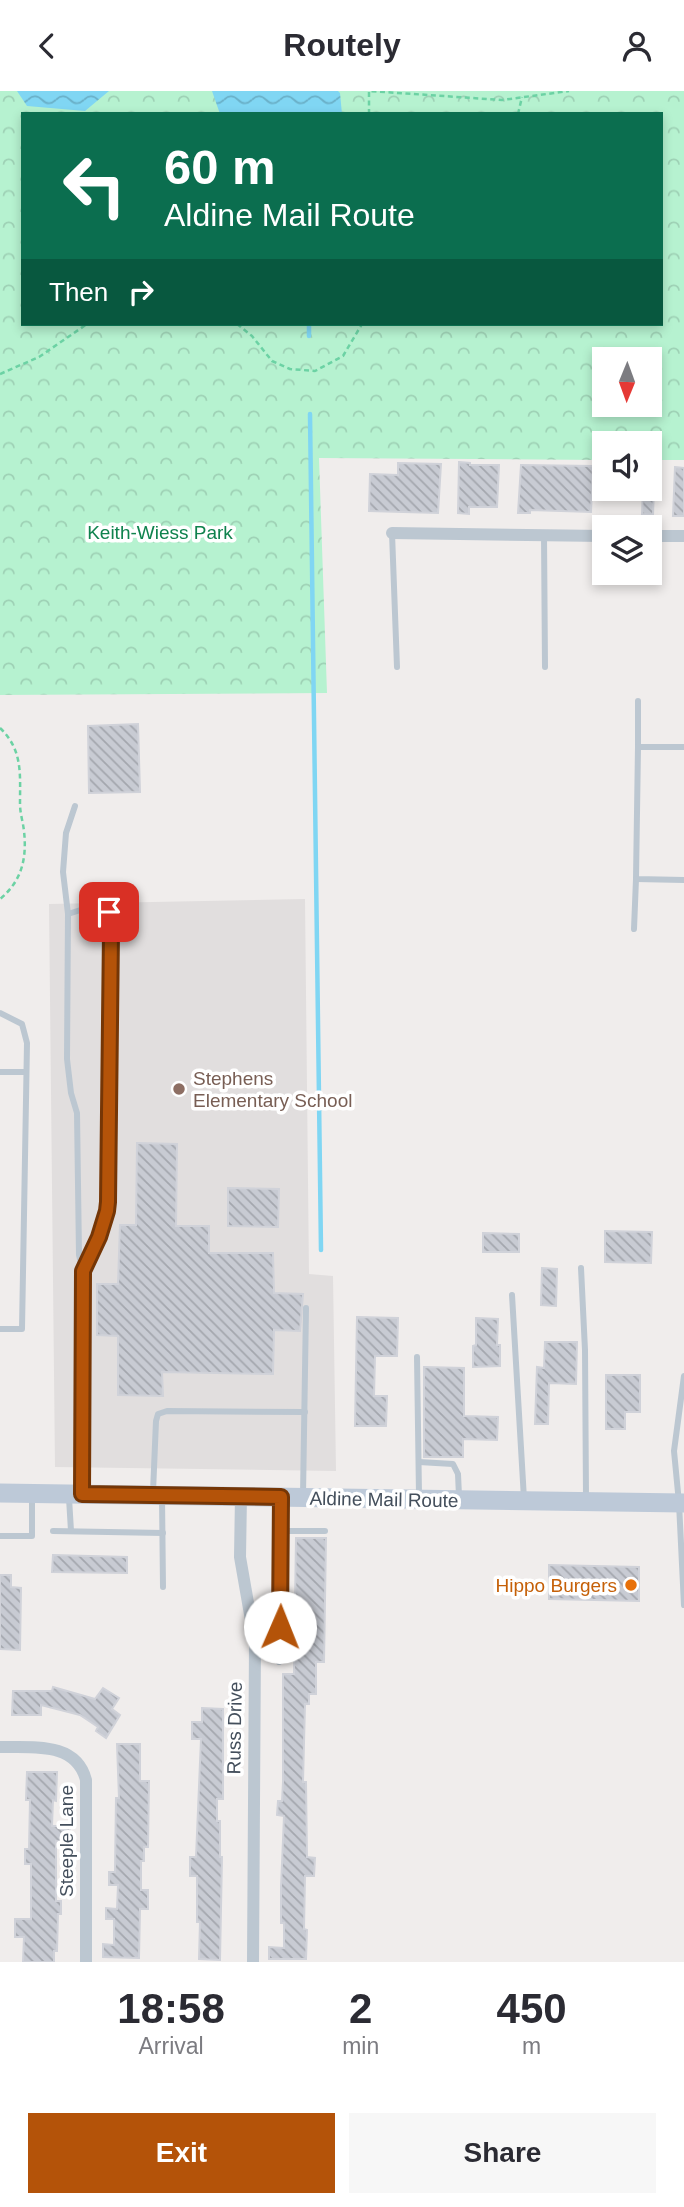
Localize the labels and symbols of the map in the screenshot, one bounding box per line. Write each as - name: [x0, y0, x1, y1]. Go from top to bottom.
- north arrow: [592, 347, 662, 417]
- park label: Keith-Wiess Park: [87, 522, 233, 543]
- pin: [79, 882, 139, 942]
- place label: Stephens Elementary School: [193, 1068, 352, 1111]
- marker: Stephens Elementary School: [171, 1081, 187, 1097]
- street label: Aldine Mail Route: [309, 1488, 459, 1511]
- place label: Hippo Burgers: [496, 1575, 617, 1596]
- marker: Hippo Burgers: [623, 1577, 639, 1593]
- position arrow: [243, 1590, 317, 1664]
- street label: Russ Drive: [223, 1681, 246, 1775]
- street label: Steeple Lane: [56, 1785, 77, 1897]

